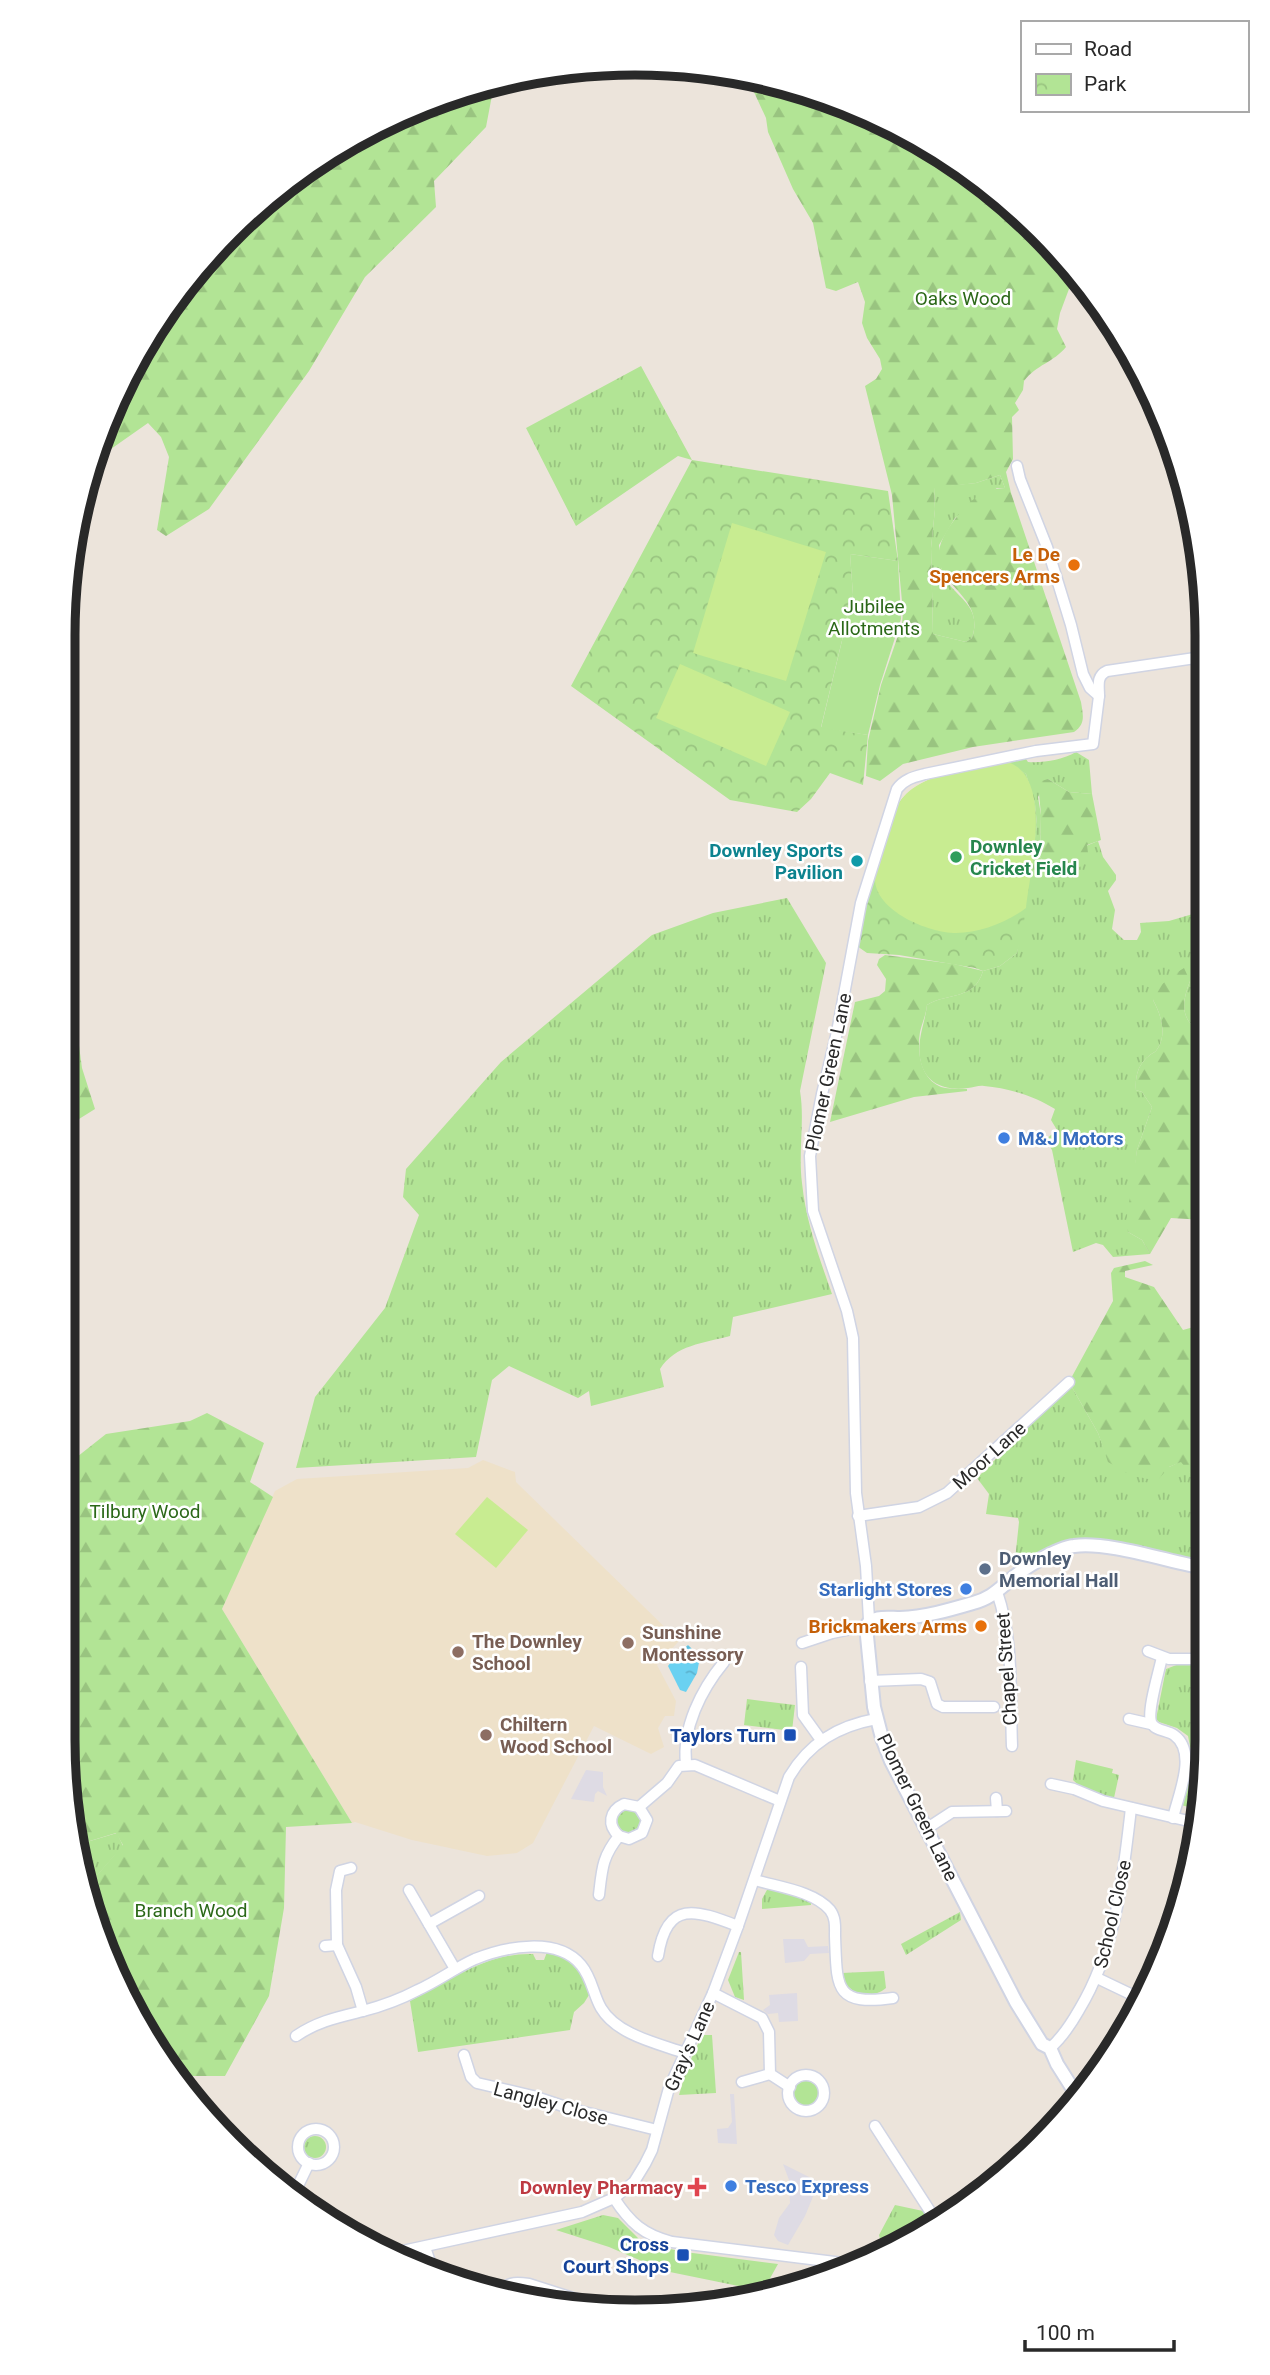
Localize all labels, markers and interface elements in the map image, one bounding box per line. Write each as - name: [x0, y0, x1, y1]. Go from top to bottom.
- legend: [1021, 21, 1249, 112]
- text: Road: [1084, 37, 1132, 61]
- text: Park: [1084, 72, 1127, 96]
- park label: Oaks Wood: [915, 287, 1011, 310]
- place label: Le De Spencers Arms: [929, 543, 1060, 588]
- marker: Le De Spencers Arms: [1066, 557, 1082, 573]
- park label: Jubilee Allotments: [828, 595, 920, 640]
- place label: Downley Cricket Field: [970, 835, 1077, 880]
- place label: Downley Sports Pavilion: [709, 839, 843, 884]
- marker: Downley Cricket Field: [948, 849, 964, 865]
- marker: Downley Sports Pavilion: [849, 853, 865, 869]
- street label: Plomer Green Lane: [801, 991, 856, 1153]
- place label: M&J Motors: [1018, 1127, 1124, 1150]
- marker: M&J Motors: [996, 1130, 1012, 1146]
- street label: Moor Lane: [948, 1417, 1031, 1494]
- park label: Tilbury Wood: [90, 1500, 201, 1523]
- place label: Downley Memorial Hall: [999, 1547, 1119, 1592]
- marker: Downley Memorial Hall: [977, 1561, 993, 1577]
- place label: Starlight Stores: [819, 1578, 952, 1601]
- marker: Starlight Stores: [958, 1581, 974, 1597]
- street label: Chapel Street: [991, 1612, 1022, 1726]
- place label: Brickmakers Arms: [809, 1615, 967, 1638]
- marker: Brickmakers Arms: [973, 1618, 989, 1634]
- place label: Sunshine Montessory: [642, 1621, 744, 1666]
- place label: The Downley School: [472, 1630, 582, 1675]
- marker: Sunshine Montessory: [620, 1635, 636, 1651]
- marker: The Downley School: [450, 1644, 466, 1660]
- place label: Chiltern Wood School: [500, 1713, 612, 1758]
- place label: Taylors Turn: [670, 1724, 776, 1747]
- marker: Chiltern Wood School: [478, 1727, 494, 1743]
- marker: Taylors Turn: [782, 1727, 798, 1743]
- street label: Plomer Green Lane: [872, 1730, 963, 1885]
- street label: School Close: [1089, 1858, 1136, 1970]
- park label: Branch Wood: [135, 1899, 247, 1922]
- street label: Gray's Lane: [659, 1997, 720, 2095]
- street label: Langley Close: [491, 2077, 611, 2130]
- place label: Tesco Express: [745, 2175, 869, 2198]
- place label: Downley Pharmacy: [520, 2176, 683, 2199]
- marker: Tesco Express: [723, 2178, 739, 2194]
- marker: Downley Pharmacy: [689, 2179, 705, 2195]
- place label: Cross Court Shops: [563, 2233, 669, 2278]
- marker: Cross Court Shops: [675, 2247, 691, 2263]
- scale bar: [1025, 2308, 1174, 2352]
- text: 100 m: [1036, 2321, 1095, 2345]

